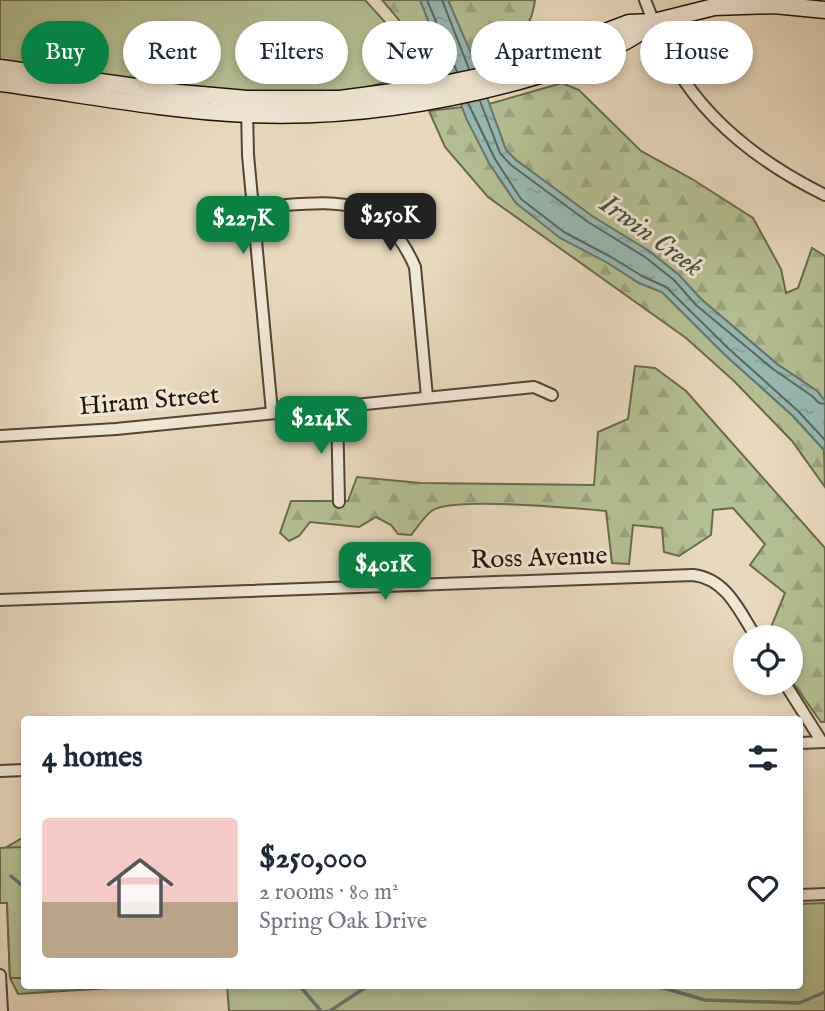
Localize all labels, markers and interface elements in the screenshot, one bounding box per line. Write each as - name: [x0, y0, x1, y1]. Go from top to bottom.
- chip: Buy: [21, 21, 109, 84]
- chip: Rent: [123, 21, 221, 84]
- chip: Filters: [235, 21, 348, 84]
- chip: New: [362, 21, 457, 84]
- chip: Apartment: [471, 21, 626, 84]
- chip: House: [640, 21, 753, 84]
- water label: Irwin Creek: [592, 186, 709, 285]
- pin: $250K: [341, 194, 439, 253]
- pin: $227K: [194, 196, 292, 256]
- text: $250K: [360, 201, 420, 230]
- text: $227K: [212, 204, 274, 233]
- street label: Hiram Street: [78, 378, 220, 424]
- pin: $214K: [272, 396, 370, 456]
- text: $214K: [291, 404, 351, 433]
- street label: Ross Avenue: [470, 539, 608, 577]
- pin: $401K: [336, 542, 434, 602]
- text: $401K: [355, 550, 415, 579]
- map controls: [733, 625, 803, 695]
- button: locate: [733, 625, 803, 695]
- text: 4 homes: [42, 739, 143, 777]
- icon: filters: [744, 739, 782, 777]
- text: $250,000: [259, 840, 367, 878]
- icon: home: [98, 846, 182, 930]
- icon: heart: [744, 869, 782, 907]
- text: 2 rooms · 80 m²: [259, 878, 399, 907]
- text: Spring Oak Drive: [259, 907, 427, 936]

